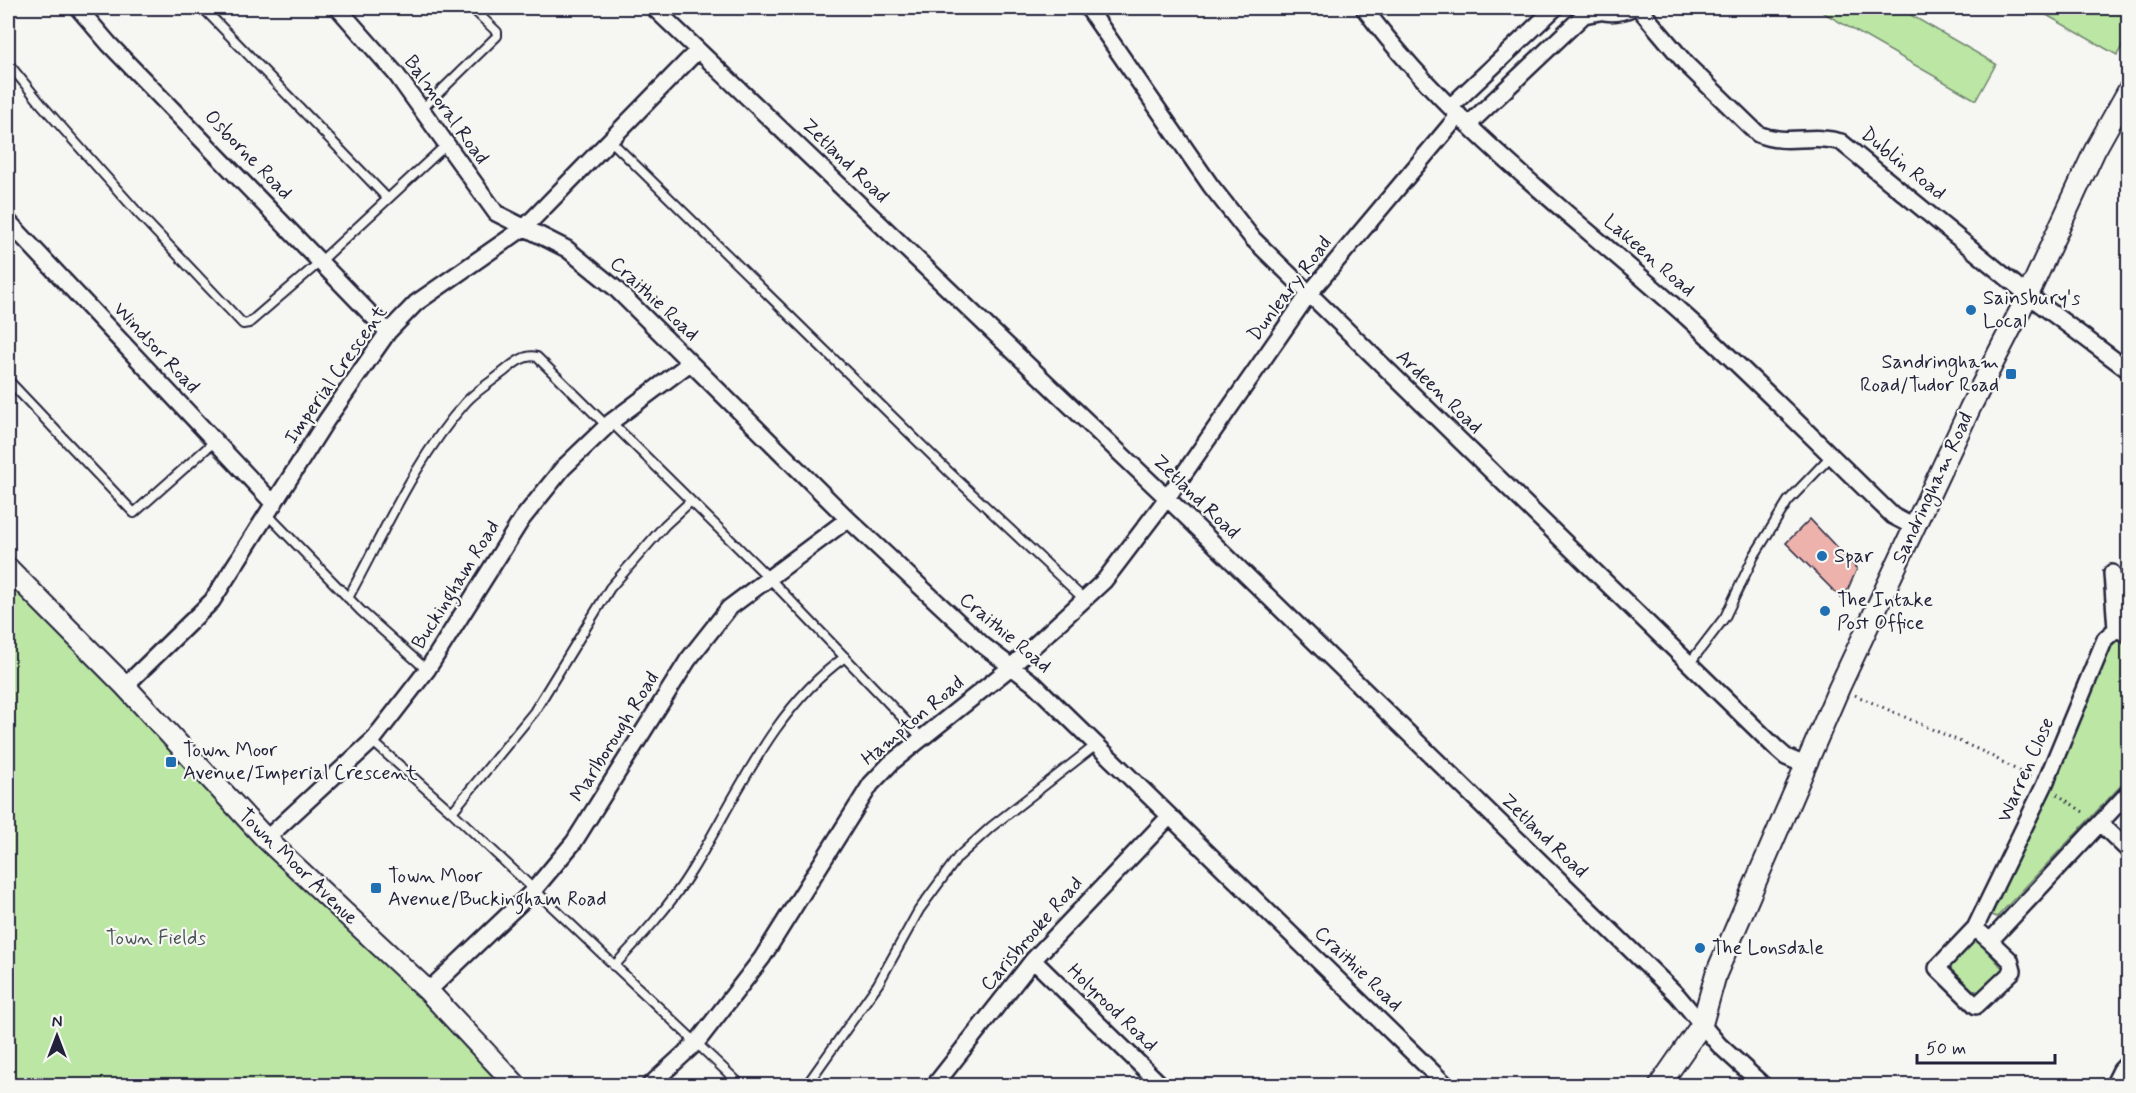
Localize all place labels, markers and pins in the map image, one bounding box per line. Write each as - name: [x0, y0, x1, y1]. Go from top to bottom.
- place label: Sainsbury's Local: [1983, 285, 2080, 335]
- marker: Sainsbury's Local: [1964, 303, 1978, 317]
- place label: Sandringham Road/Tudor Road: [1860, 349, 1999, 399]
- marker: Sandringham Road/Tudor Road: [2004, 367, 2018, 381]
- place label: Spar: [1834, 543, 1874, 570]
- marker: Spar: [1815, 549, 1829, 563]
- place label: The Intake Post Office: [1837, 587, 1933, 637]
- marker: The Intake Post Office: [1818, 604, 1832, 618]
- place label: Town Moor Avenue/Imperial Crescent: [183, 737, 418, 787]
- marker: Town Moor Avenue/Imperial Crescent: [164, 755, 178, 769]
- place label: Town Moor Avenue/Buckingham Road: [388, 863, 607, 915]
- marker: Town Moor Avenue/Buckingham Road: [369, 881, 383, 895]
- place label: The Lonsdale: [1712, 935, 1824, 962]
- marker: The Lonsdale: [1693, 941, 1707, 955]

